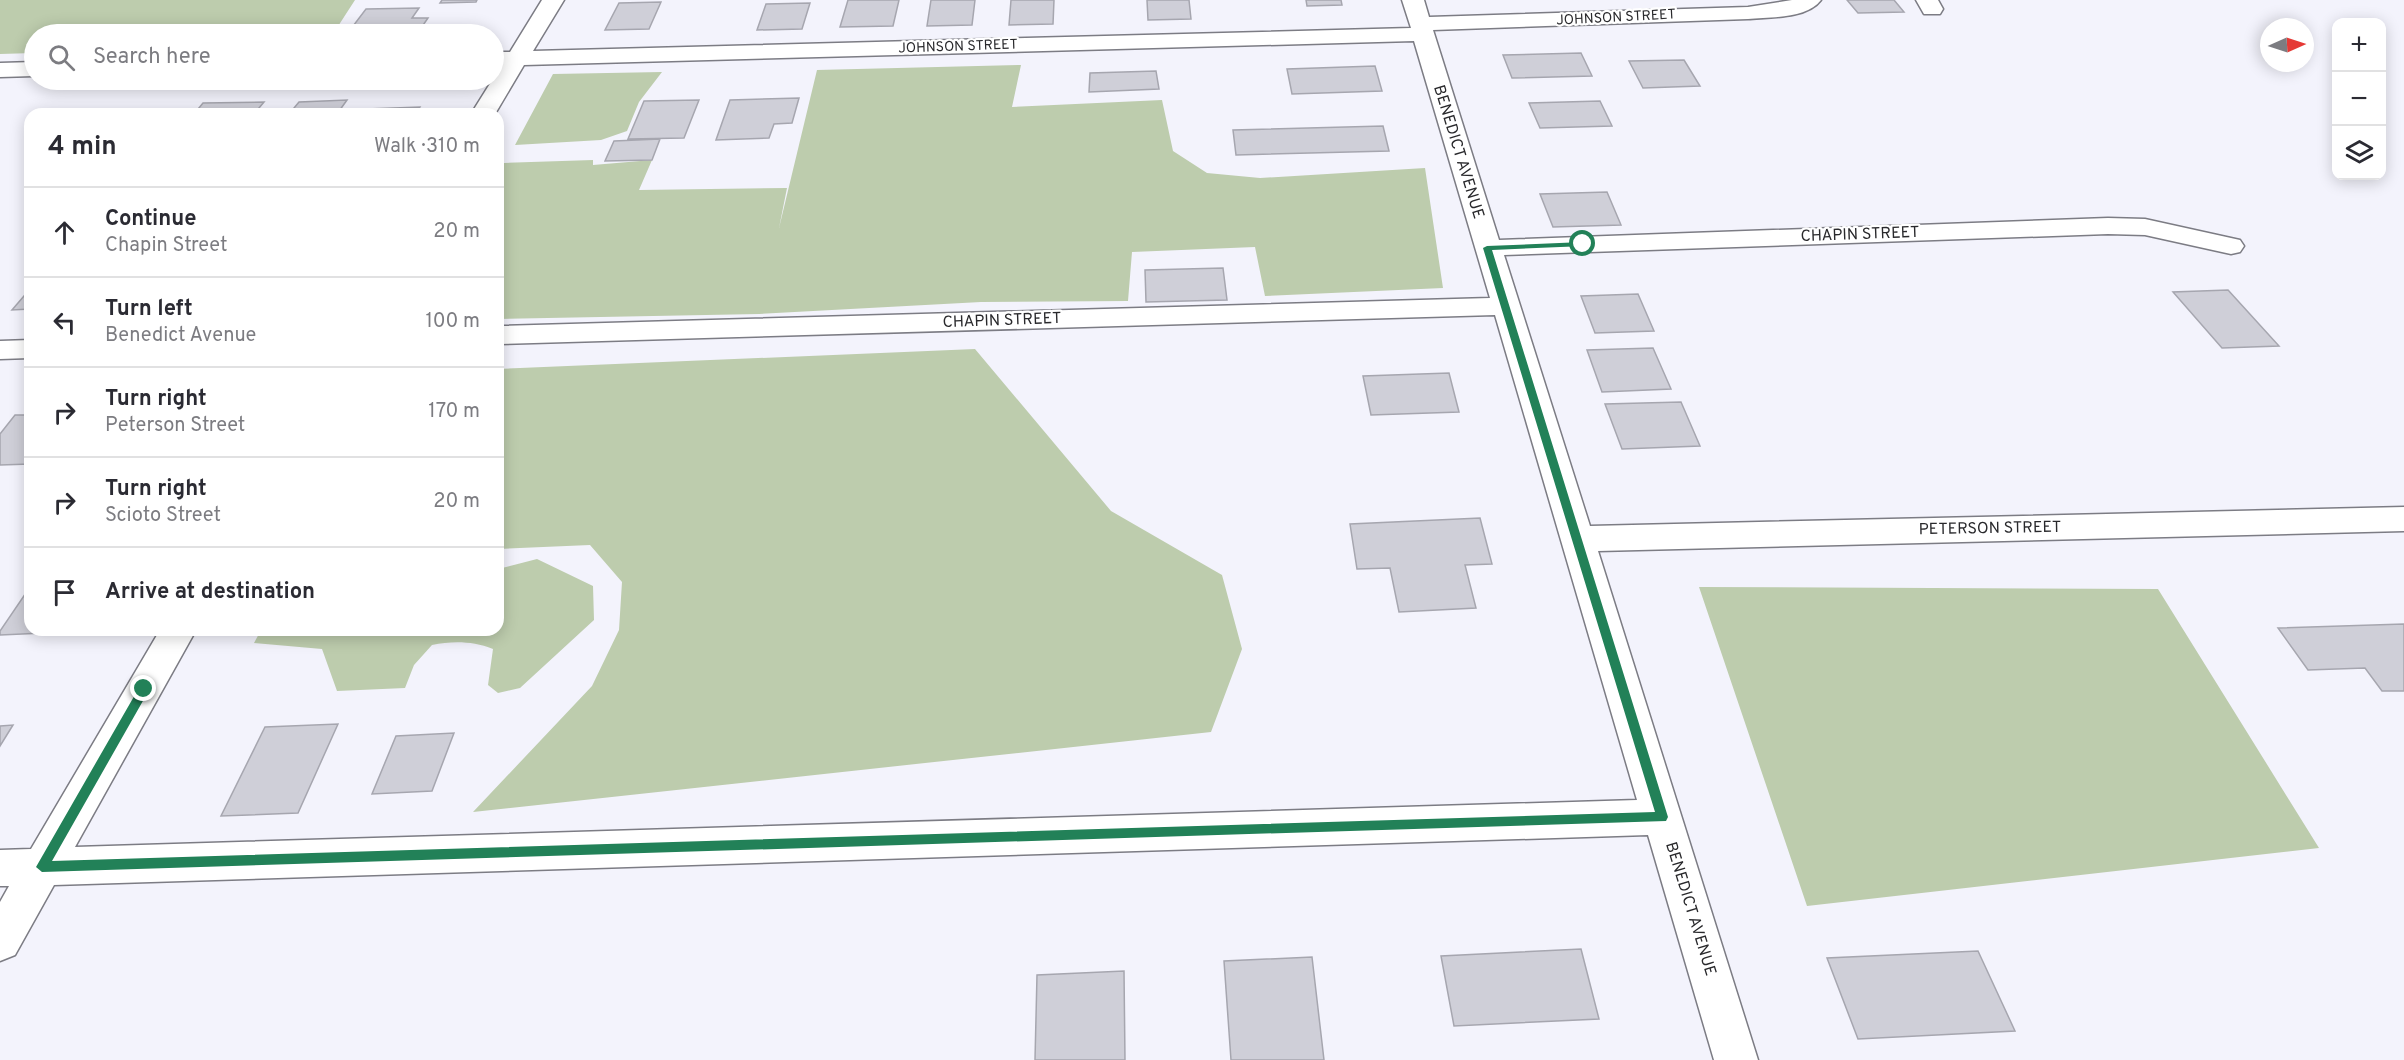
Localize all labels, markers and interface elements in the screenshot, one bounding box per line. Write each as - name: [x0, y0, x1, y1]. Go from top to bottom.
- street label: JOHNSON STREET: [1556, 6, 1676, 30]
- north arrow: [2260, 18, 2314, 72]
- map controls: [2332, 18, 2386, 180]
- button: +: [2332, 18, 2386, 72]
- search box: [24, 24, 504, 90]
- street label: JOHNSON STREET: [898, 36, 1018, 58]
- icon: search: [45, 41, 78, 74]
- text: Search here: [93, 44, 211, 71]
- button: −: [2332, 72, 2386, 126]
- street label: BENEDICT AVENUE: [1428, 83, 1488, 221]
- button: layers: [2332, 126, 2386, 180]
- text: 4 min: [48, 131, 117, 164]
- text: Walk · 310 m: [374, 134, 480, 160]
- text: Continue: [105, 206, 196, 233]
- icon: ahead: [48, 216, 81, 249]
- text: 20 m: [433, 219, 480, 245]
- street label: CHAPIN STREET: [1800, 223, 1920, 247]
- route start: [1569, 230, 1595, 256]
- text: Chapin Street: [105, 233, 227, 259]
- text: Turn left: [105, 296, 193, 323]
- icon: left: [48, 306, 81, 339]
- text: 100 m: [425, 309, 480, 335]
- street label: CHAPIN STREET: [942, 309, 1062, 333]
- text: Benedict Avenue: [105, 323, 256, 349]
- text: Turn right: [105, 386, 207, 413]
- icon: right: [48, 396, 81, 429]
- text: 170 m: [428, 399, 480, 425]
- text: Peterson Street: [105, 413, 245, 439]
- text: Turn right: [105, 476, 207, 503]
- icon: right: [48, 486, 81, 519]
- text: 20 m: [433, 489, 480, 515]
- text: Scioto Street: [105, 503, 221, 529]
- street label: PETERSON STREET: [1919, 518, 2061, 540]
- icon: arrive: [48, 576, 81, 609]
- text: Arrive at destination: [105, 579, 315, 606]
- route end: [130, 675, 156, 701]
- street label: BENEDICT AVENUE: [1660, 840, 1720, 978]

